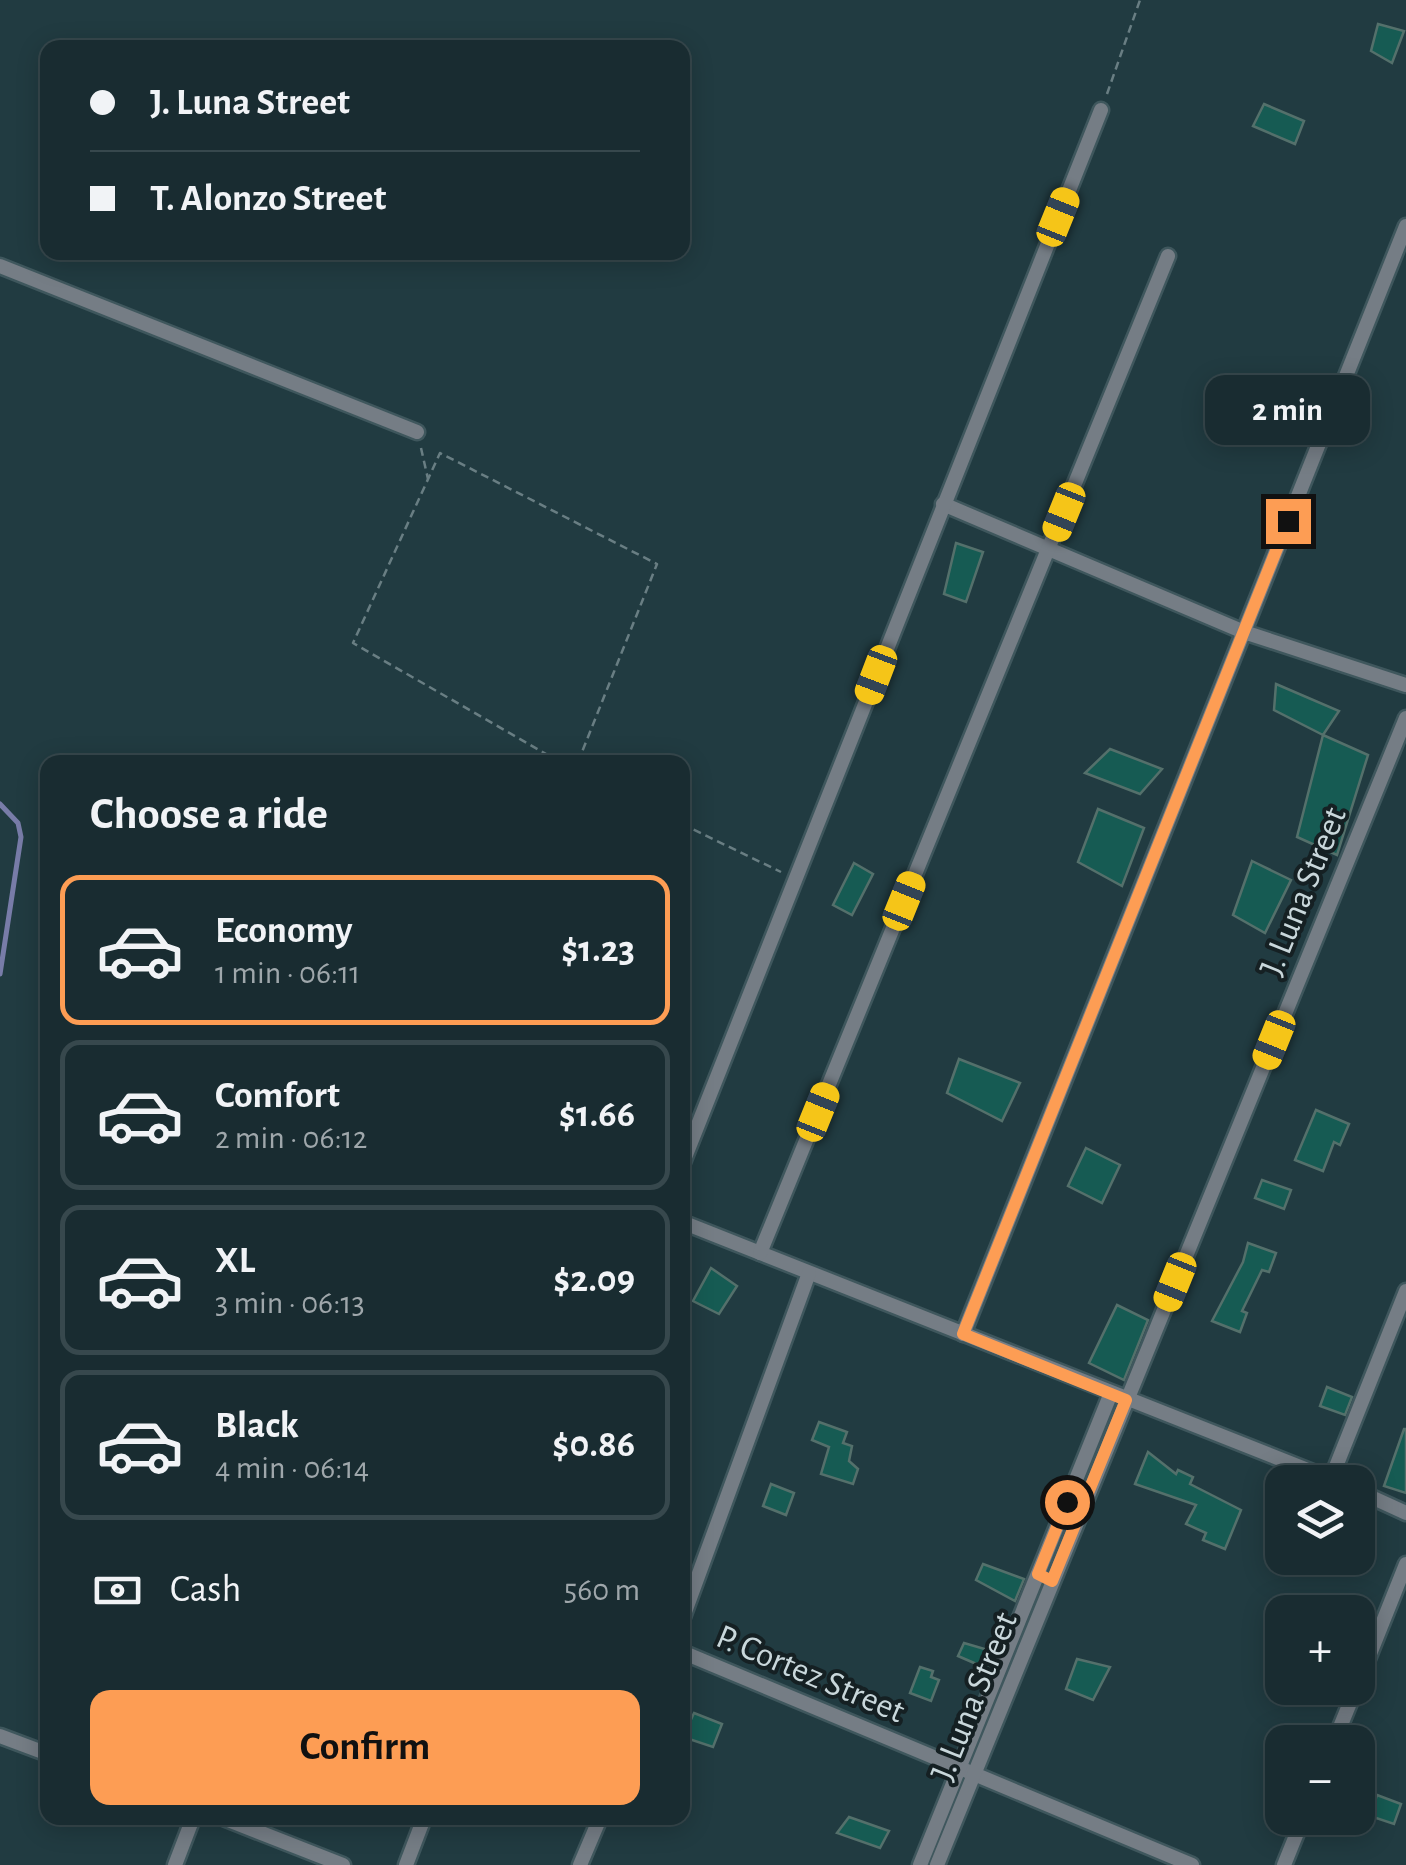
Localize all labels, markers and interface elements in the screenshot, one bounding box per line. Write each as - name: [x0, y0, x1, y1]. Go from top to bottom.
- text: J. Luna Street: [150, 84, 350, 122]
- text: T. Alonzo Street: [150, 180, 386, 218]
- car: [1033, 184, 1083, 250]
- callout: 2 min: [1206, 376, 1370, 446]
- text: 2 min: [1252, 394, 1323, 426]
- car: [1039, 479, 1089, 545]
- route end: [1266, 499, 1311, 544]
- car: [851, 642, 901, 708]
- text: Choose a ride: [90, 792, 328, 837]
- street label: J. Luna Street: [1254, 802, 1353, 981]
- car: [879, 868, 929, 934]
- icon: car: [95, 905, 185, 995]
- text: Economy: [215, 912, 353, 950]
- text: $1.23: [561, 931, 635, 969]
- text: 1 min · 06:11: [215, 957, 360, 989]
- car: [1249, 1007, 1299, 1073]
- icon: car: [95, 1070, 185, 1160]
- text: Comfort: [215, 1077, 340, 1115]
- car: [793, 1079, 843, 1145]
- text: $1.66: [559, 1096, 635, 1134]
- text: 2 min · 06:12: [215, 1122, 367, 1154]
- icon: car: [95, 1235, 185, 1325]
- text: XL: [215, 1242, 255, 1280]
- car: [1150, 1249, 1200, 1315]
- text: $2.09: [553, 1261, 635, 1299]
- text: 3 min · 06:13: [215, 1287, 365, 1319]
- icon: car: [95, 1400, 185, 1490]
- text: Black: [215, 1407, 299, 1445]
- text: $0.86: [552, 1426, 635, 1464]
- text: 4 min · 06:14: [215, 1452, 369, 1484]
- map controls: [1265, 1465, 1375, 1835]
- button: layers: [1265, 1465, 1375, 1575]
- route start: [1045, 1480, 1090, 1525]
- icon: cash: [90, 1563, 145, 1618]
- text: Cash: [170, 1571, 241, 1609]
- text: 560 m: [564, 1574, 640, 1606]
- button: +: [1265, 1595, 1375, 1705]
- street label: J. Luna Street: [925, 1607, 1024, 1786]
- street label: P. Cortez Street: [711, 1619, 910, 1730]
- button: Confirm: [90, 1690, 640, 1805]
- button: −: [1265, 1725, 1375, 1835]

